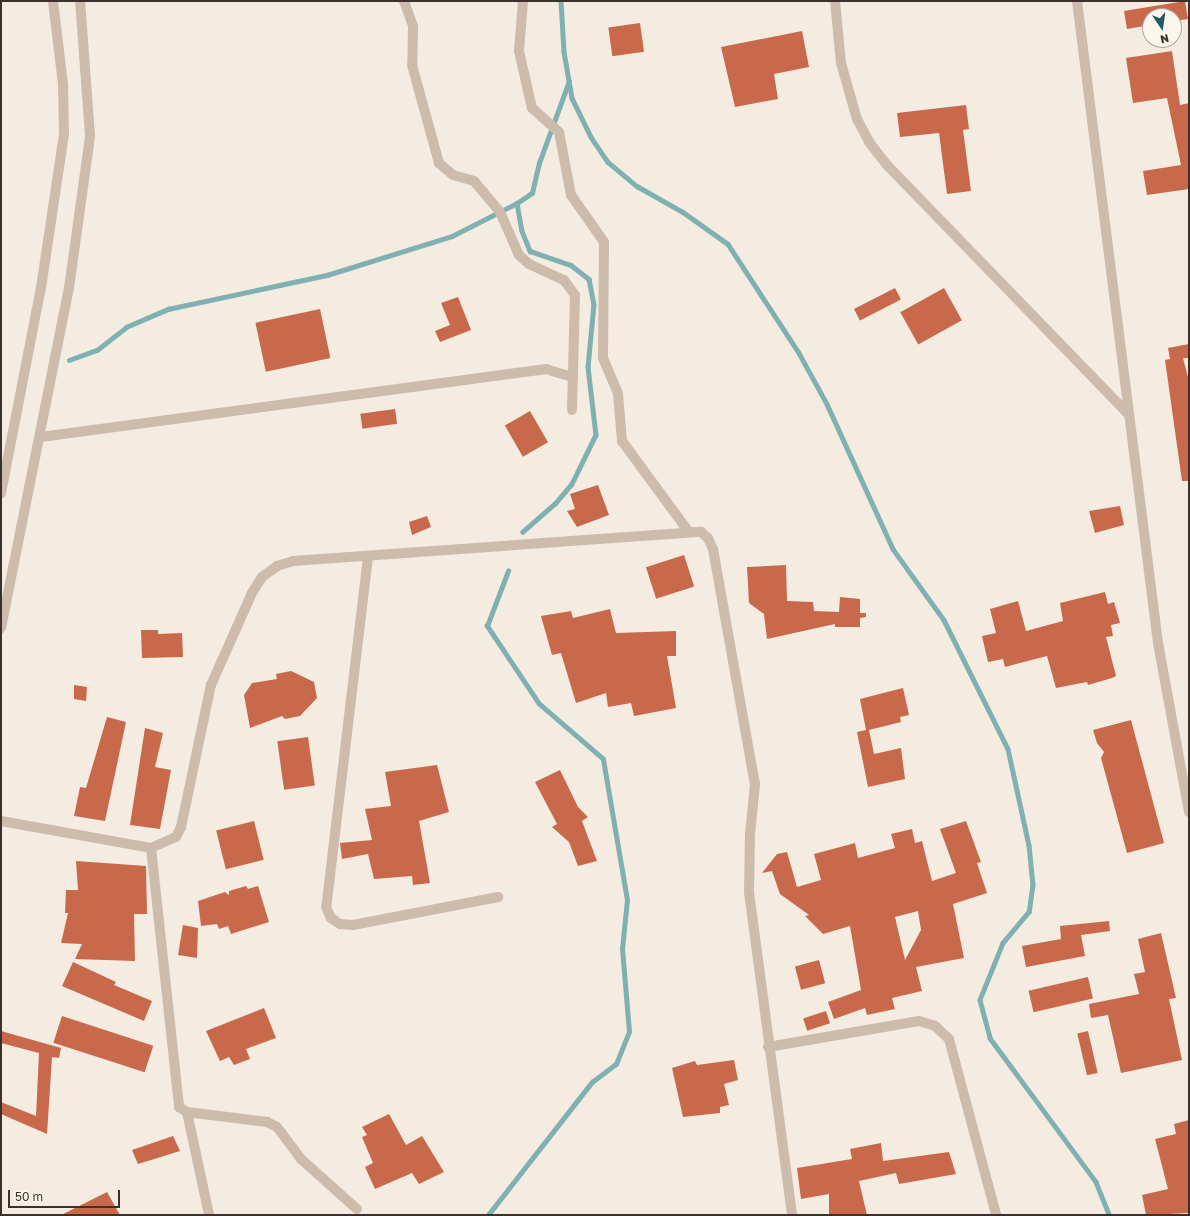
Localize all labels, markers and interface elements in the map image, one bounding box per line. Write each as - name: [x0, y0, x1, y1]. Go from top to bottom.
- north arrow: [1142, 8, 1182, 48]
- text: N: [1159, 32, 1170, 46]
- scale bar: [10, 1182, 122, 1208]
- text: 50 m: [15, 1189, 43, 1204]

